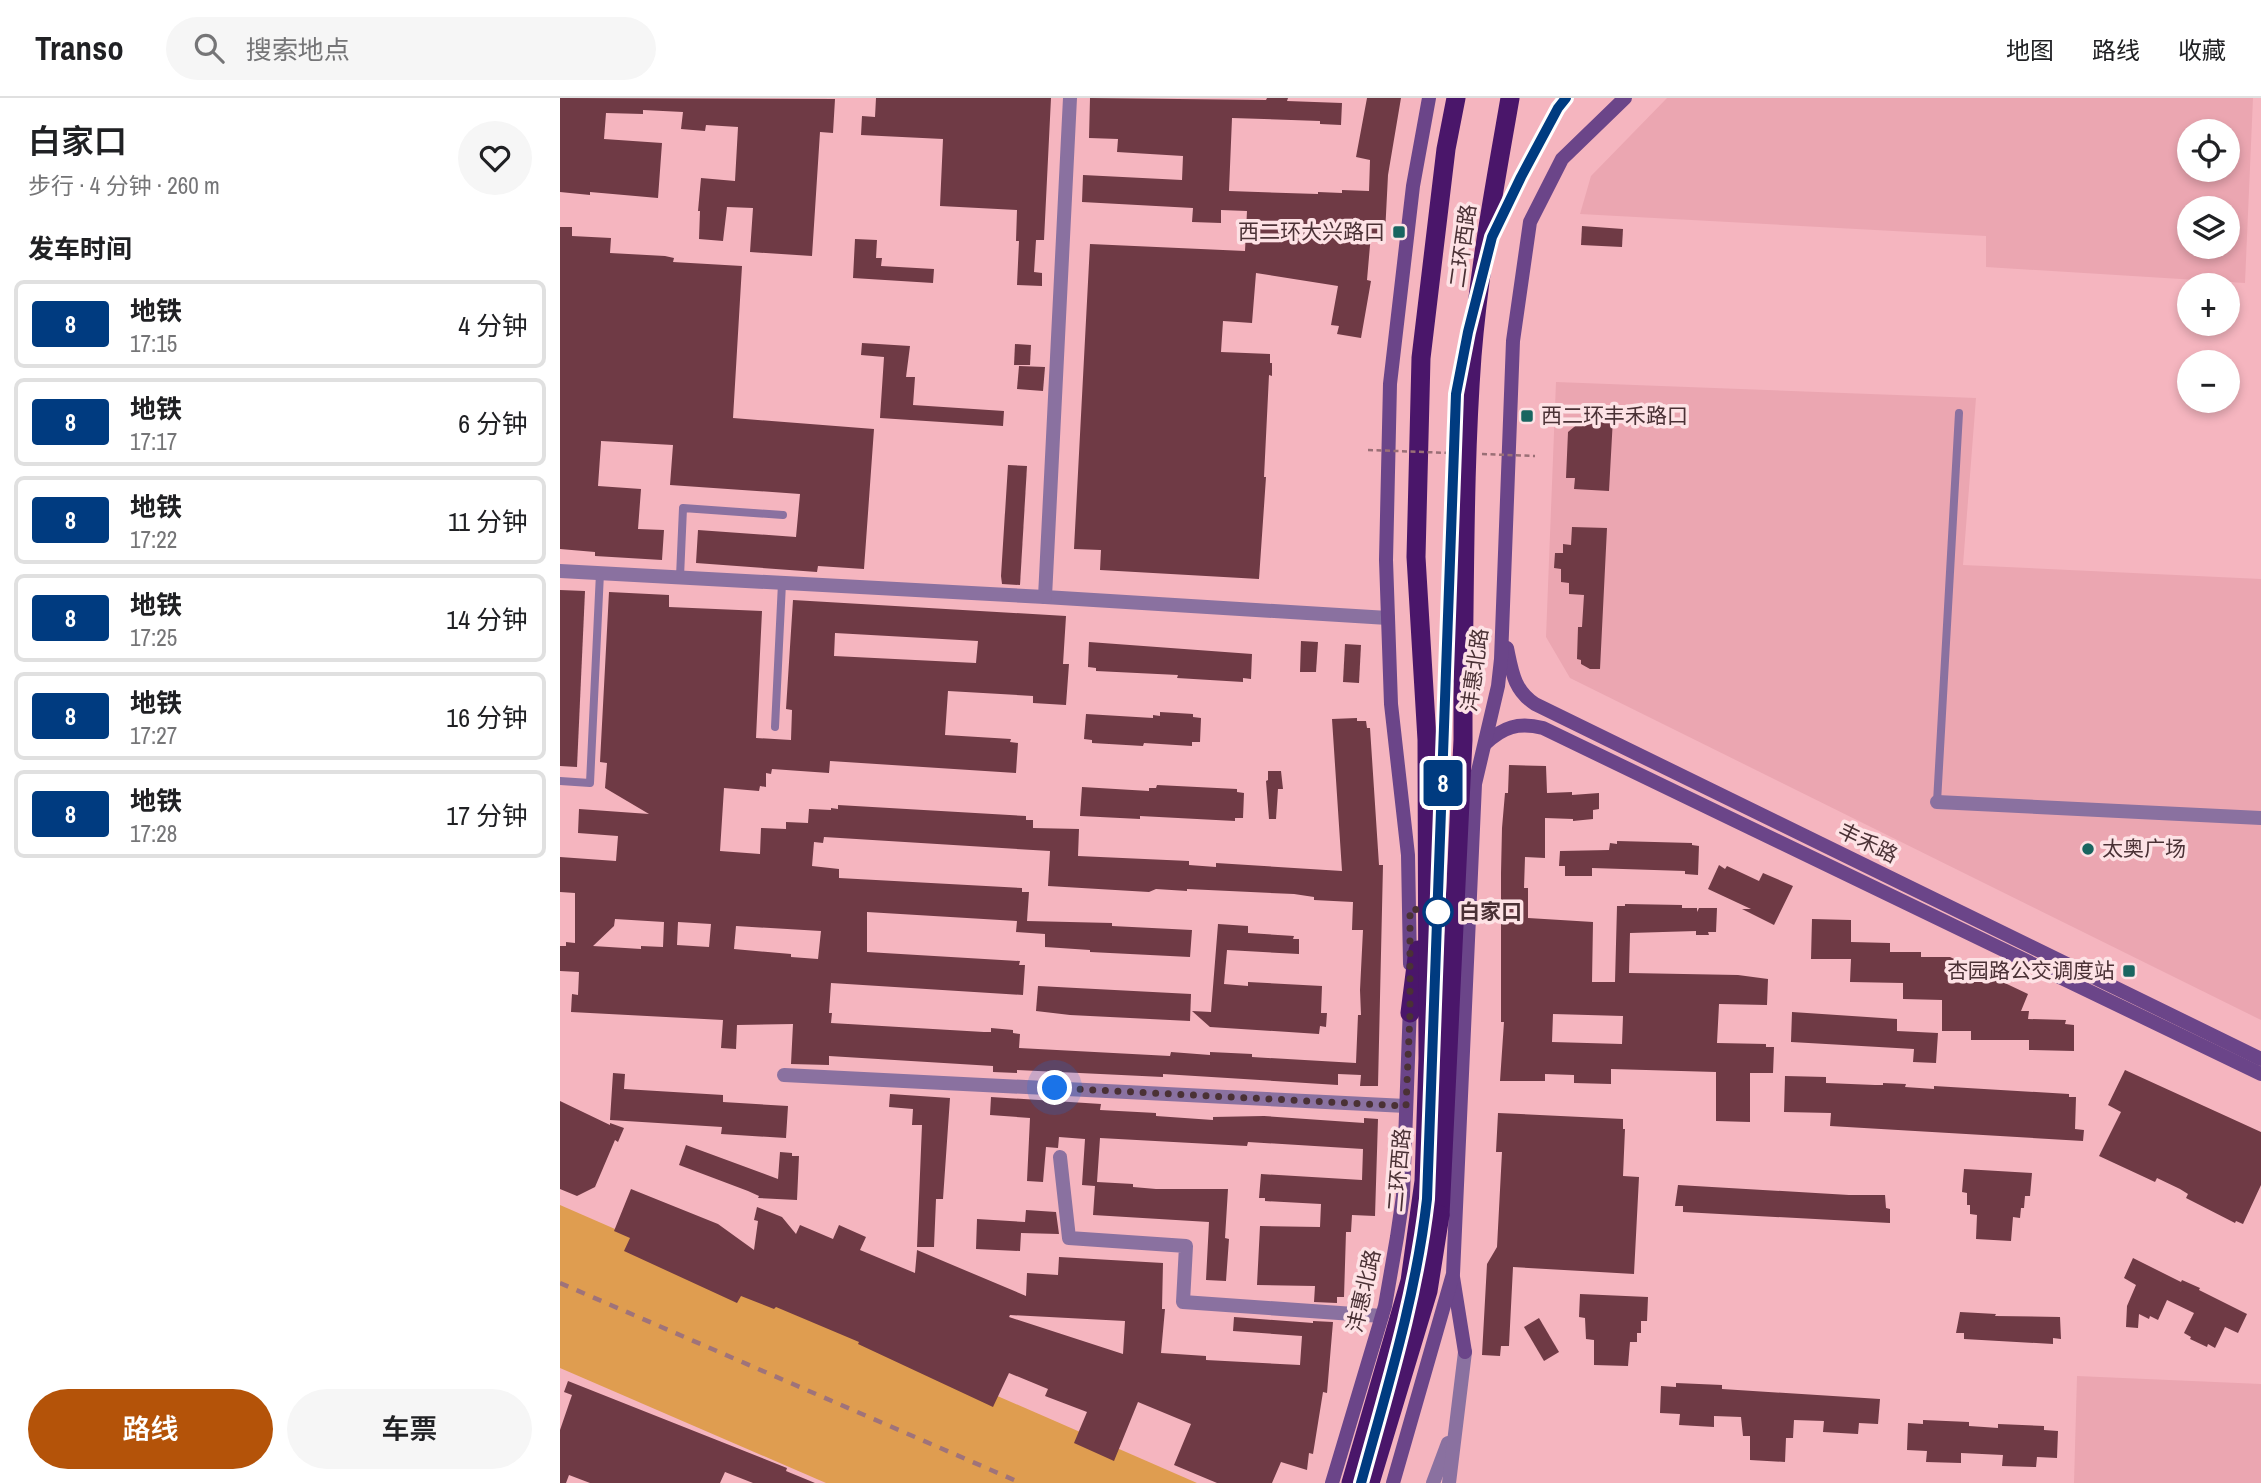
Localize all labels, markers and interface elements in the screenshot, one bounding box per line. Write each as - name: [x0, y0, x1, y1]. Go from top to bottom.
- search box: [166, 17, 656, 80]
- text: Transo: [35, 26, 124, 70]
- icon: search: [190, 29, 228, 67]
- text: 搜索地点: [246, 32, 350, 67]
- text: 地图: [2006, 34, 2054, 66]
- text: 路线: [2092, 34, 2140, 66]
- text: 收藏: [2178, 34, 2226, 66]
- text: 白家口: [28, 119, 127, 163]
- map controls: [2177, 119, 2240, 413]
- button: locate: [2177, 119, 2240, 182]
- button: heart: [458, 121, 532, 195]
- text: 步行 · 4 分钟 · 260 m: [28, 170, 220, 201]
- button: layers: [2177, 196, 2240, 259]
- street label: 二环西路: [1442, 202, 1483, 290]
- place label: 西二环大兴路口: [1238, 217, 1385, 246]
- marker: 西二环大兴路口: [1391, 224, 1407, 240]
- text: 发车时间: [28, 231, 132, 266]
- button: +: [2177, 273, 2240, 336]
- text: 地铁: [130, 293, 182, 328]
- text: 8: [65, 308, 76, 340]
- text: 4 分钟: [458, 308, 528, 343]
- text: 17:15: [130, 328, 177, 359]
- button: −: [2177, 350, 2240, 413]
- text: 地铁: [130, 391, 182, 426]
- place label: 西二环丰禾路口: [1541, 401, 1688, 430]
- text: 8: [65, 406, 76, 438]
- text: 6 分钟: [458, 406, 528, 441]
- marker: 西二环丰禾路口: [1519, 408, 1535, 424]
- text: 17:17: [130, 426, 177, 457]
- text: 地铁: [130, 489, 182, 524]
- text: 8: [65, 504, 76, 536]
- text: 11 分钟: [448, 504, 528, 539]
- text: 17:22: [130, 524, 177, 555]
- text: 地铁: [130, 587, 182, 622]
- text: 8: [65, 602, 76, 634]
- text: 14 分钟: [446, 602, 528, 637]
- text: 17:25: [130, 622, 177, 653]
- street label: 沣惠北路: [1454, 626, 1495, 714]
- text: 地铁: [130, 685, 182, 720]
- text: 8: [65, 700, 76, 732]
- text: 16 分钟: [446, 700, 528, 735]
- text: 17:27: [130, 720, 177, 751]
- line badge: 8: [1420, 760, 1466, 806]
- text: 8: [1438, 767, 1448, 799]
- text: 地铁: [130, 783, 182, 818]
- text: 8: [65, 798, 76, 830]
- text: 17 分钟: [446, 798, 528, 833]
- street label: 丰禾路: [1834, 816, 1903, 869]
- text: 17:28: [130, 818, 177, 849]
- place label: 太奥广场: [2102, 834, 2186, 863]
- marker: 太奥广场: [2080, 841, 2096, 857]
- marker: 白家口: [1423, 897, 1453, 927]
- place label: 白家口: [1459, 897, 1522, 926]
- place label: 杏园路公交调度站: [1947, 956, 2115, 985]
- marker: 杏园路公交调度站: [2121, 963, 2137, 979]
- your location: [1037, 1070, 1072, 1105]
- street label: 二环西路: [1380, 1127, 1417, 1213]
- street label: 沣惠北路: [1340, 1247, 1387, 1335]
- button: 路线: [28, 1389, 273, 1469]
- button: 车票: [287, 1389, 532, 1469]

